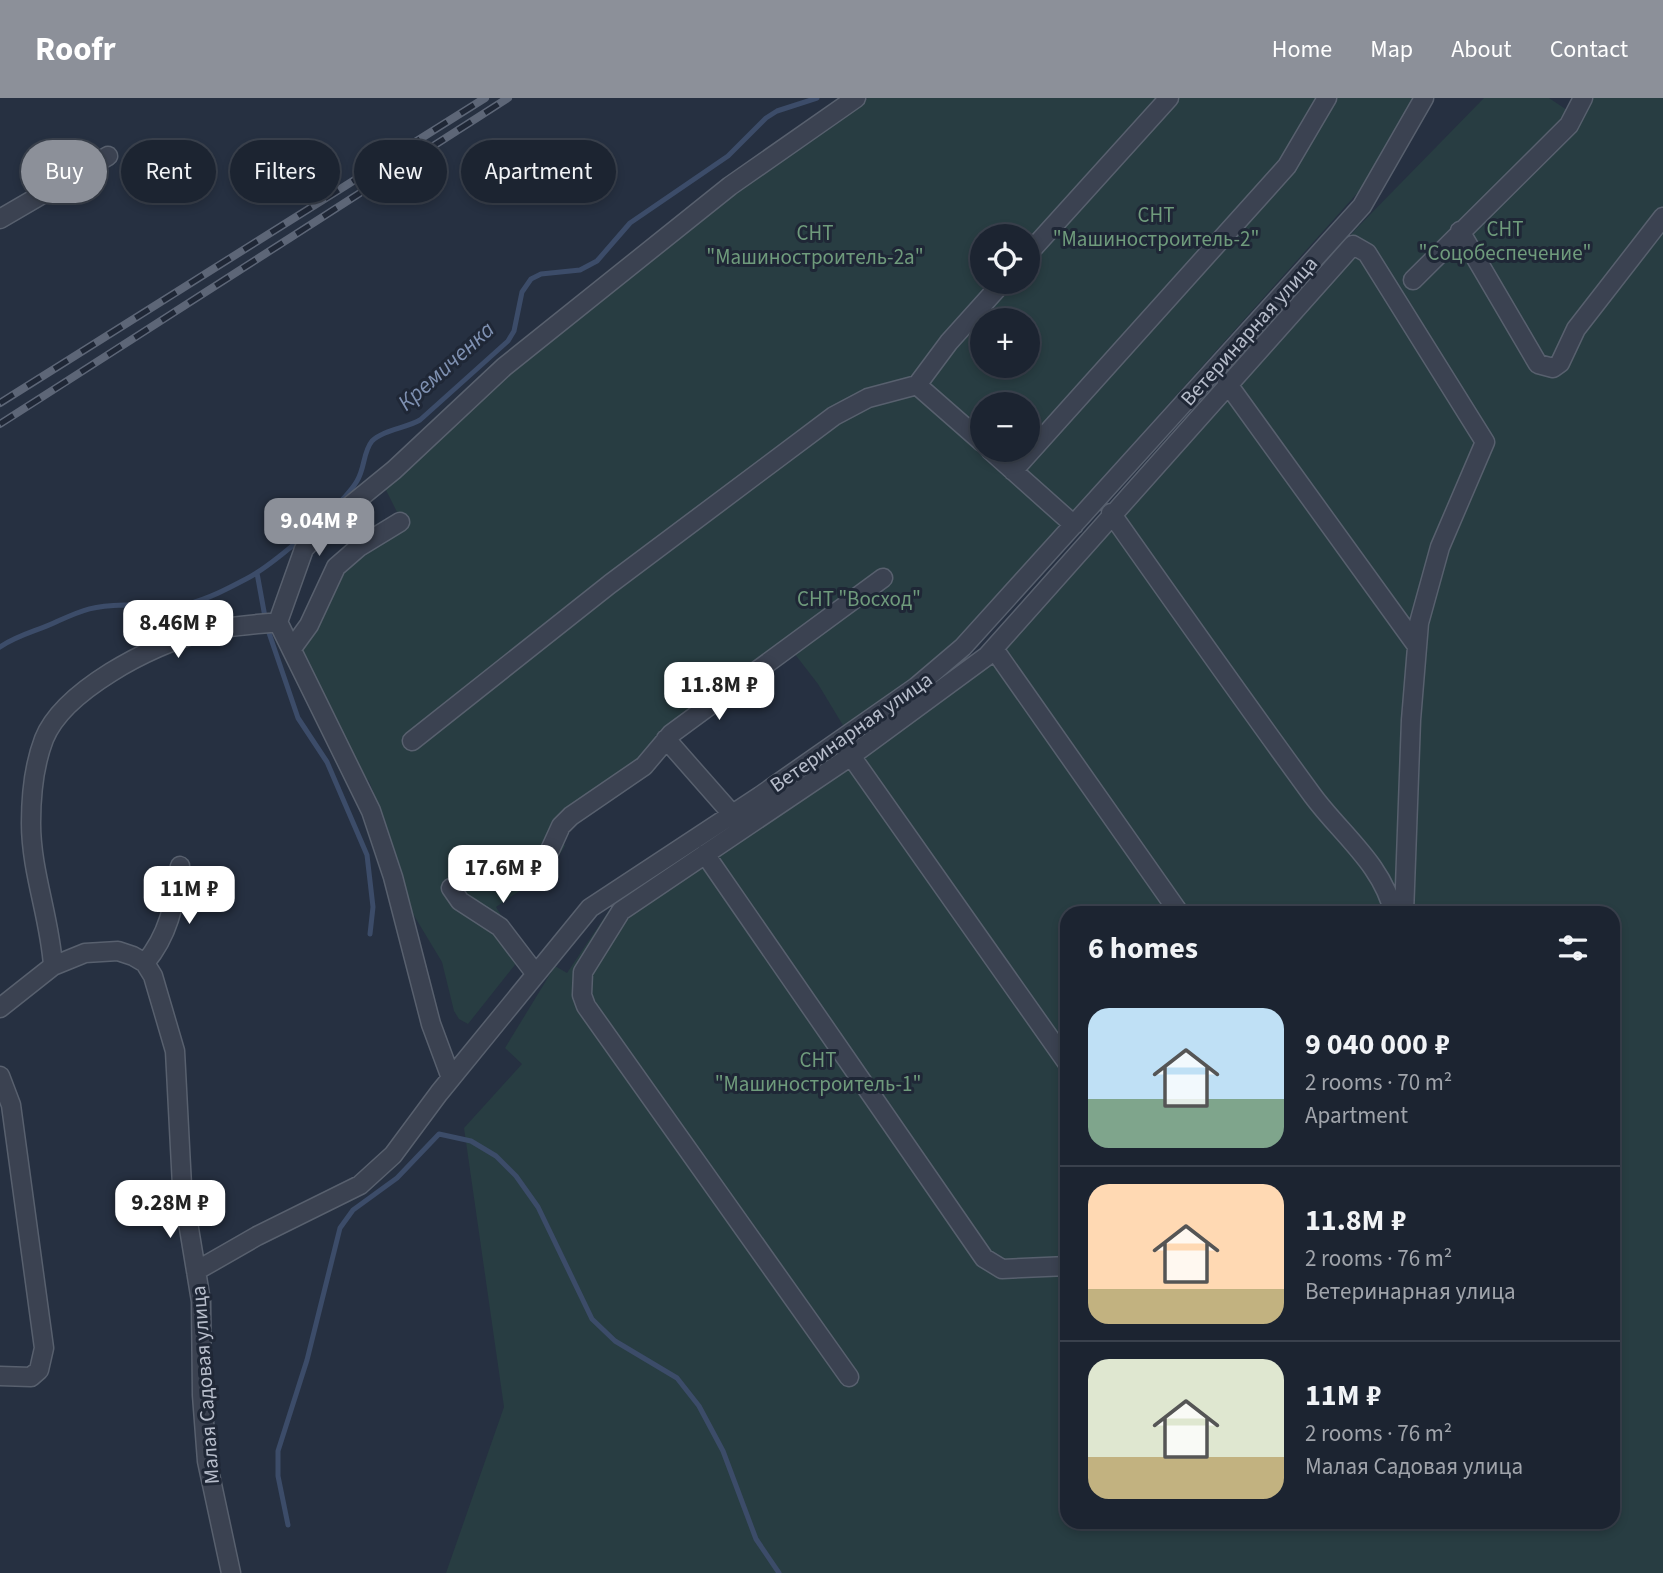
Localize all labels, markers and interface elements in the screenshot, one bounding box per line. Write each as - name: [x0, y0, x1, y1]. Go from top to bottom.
- text: Roofr: [35, 26, 116, 73]
- text: Home: [1272, 32, 1332, 67]
- text: Map: [1370, 32, 1413, 67]
- text: About: [1451, 32, 1512, 67]
- text: Contact: [1550, 32, 1628, 67]
- chip: Buy: [21, 140, 107, 203]
- chip: Rent: [121, 140, 216, 203]
- chip: Filters: [230, 140, 340, 203]
- chip: New: [354, 140, 447, 203]
- chip: Apartment: [461, 140, 616, 203]
- park label: СНТ "Машиностроитель-2": [1053, 200, 1259, 254]
- park label: СНТ "Соцобеспечение": [1418, 214, 1592, 268]
- park label: СНТ "Машиностроитель-2а": [706, 218, 924, 272]
- map controls: [970, 224, 1040, 462]
- button: locate: [970, 224, 1040, 294]
- street label: Ветеринарная улица: [1173, 249, 1325, 413]
- button: +: [970, 308, 1040, 378]
- water label: Кремиченка: [390, 314, 502, 418]
- button: −: [970, 392, 1040, 462]
- pin: 9.04M ₽: [254, 498, 384, 558]
- text: 9.04M ₽: [280, 504, 358, 537]
- park label: СНТ "Восход": [797, 584, 921, 614]
- pin: 8.46M ₽: [113, 601, 243, 660]
- text: 8.46M ₽: [139, 606, 217, 639]
- pin: 11.8M ₽: [654, 662, 784, 722]
- street label: Ветеринарная улица: [764, 665, 938, 799]
- text: 11.8M ₽: [680, 668, 758, 701]
- pin: 17.6M ₽: [438, 846, 568, 905]
- text: 17.6M ₽: [464, 851, 542, 884]
- pin: 11M ₽: [140, 866, 238, 926]
- text: 11M ₽: [160, 872, 218, 905]
- text: 6 homes: [1088, 927, 1198, 970]
- icon: filters: [1554, 929, 1592, 967]
- text: 9 040 000 ₽: [1305, 1023, 1450, 1066]
- icon: home: [1144, 1036, 1228, 1120]
- park label: СНТ "Машиностроитель-1": [715, 1045, 921, 1099]
- text: 2 rooms · 70 m²: [1305, 1066, 1452, 1099]
- text: Apartment: [1305, 1099, 1408, 1132]
- pin: 9.28M ₽: [105, 1180, 235, 1240]
- text: 9.28M ₽: [131, 1186, 209, 1219]
- text: 11.8M ₽: [1305, 1199, 1406, 1242]
- icon: home: [1144, 1212, 1228, 1296]
- text: 2 rooms · 76 m²: [1305, 1242, 1452, 1275]
- text: Ветеринарная улица: [1305, 1275, 1516, 1308]
- street label: Малая Садовая улица: [183, 1285, 227, 1485]
- text: 11M ₽: [1305, 1374, 1381, 1417]
- icon: home: [1144, 1387, 1228, 1471]
- text: 2 rooms · 76 m²: [1305, 1417, 1452, 1450]
- text: Малая Садовая улица: [1305, 1450, 1523, 1483]

